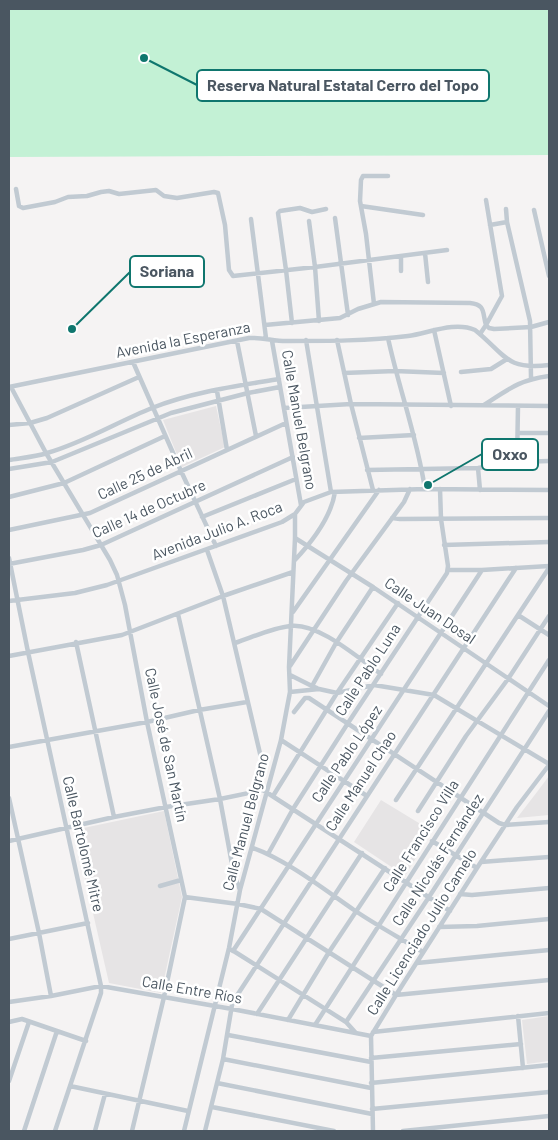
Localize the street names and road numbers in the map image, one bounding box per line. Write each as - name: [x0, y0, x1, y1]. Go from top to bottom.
- street label: Avenida la Esperanza: [114, 317, 251, 361]
- street label: Calle Manuel Belgrano: [279, 349, 321, 491]
- street label: Calle 25 de Abril: [94, 443, 195, 503]
- street label: Calle 14 de Octubre: [89, 475, 208, 541]
- street label: Avenida Julio A. Roca: [149, 497, 285, 563]
- street label: Calle Juan Dosal: [382, 573, 479, 647]
- street label: Calle Pablo Luna: [331, 620, 404, 719]
- street label: Calle José de San Martín: [142, 666, 192, 823]
- street label: Calle Pablo López: [307, 701, 385, 805]
- street label: Calle Manuel Chao: [321, 727, 399, 834]
- street label: Calle Manuel Belgrano: [218, 751, 272, 892]
- street label: Calle Bartolomé Mitre: [60, 774, 108, 913]
- street label: Calle Francisco Villa: [378, 776, 462, 895]
- street label: Calle Nicolás Fernández: [388, 790, 487, 929]
- street label: Calle Licenciado Julio Camelo: [362, 845, 480, 1018]
- street label: Calle Entre Ríos: [141, 971, 244, 1007]

